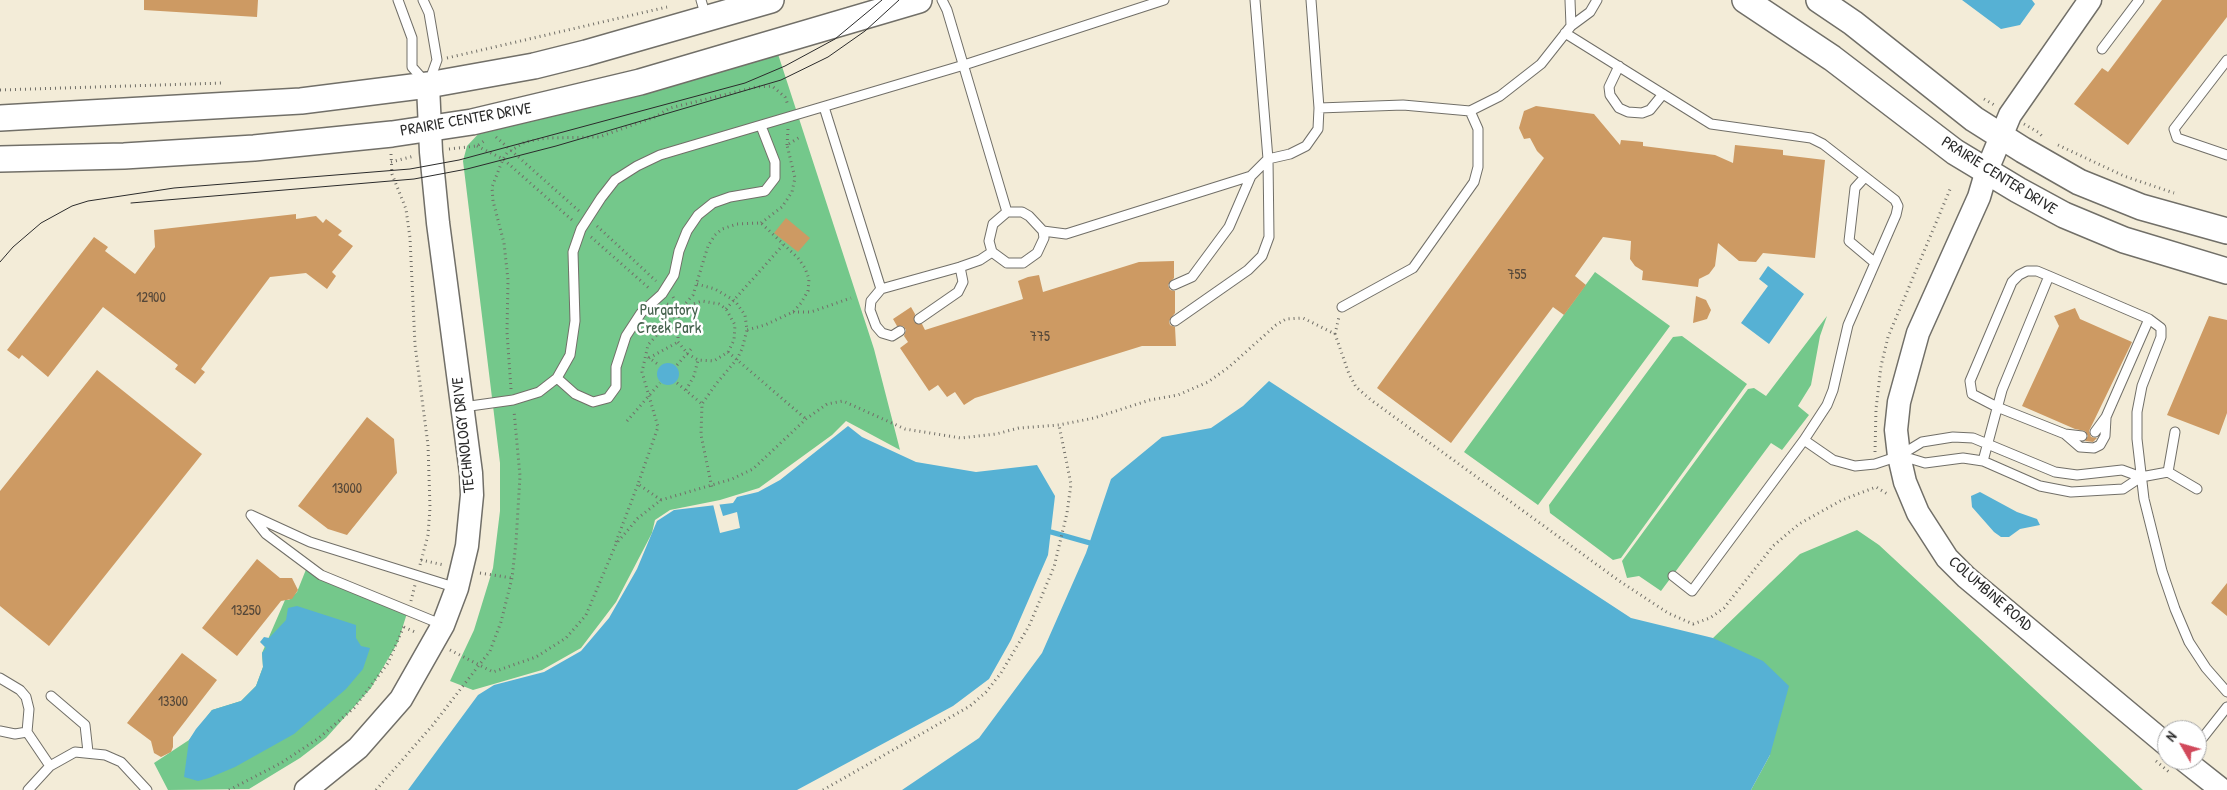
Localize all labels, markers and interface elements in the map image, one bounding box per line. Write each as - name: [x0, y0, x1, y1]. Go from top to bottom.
- street label: PRAIRIE CENTER DRIVE: [399, 99, 533, 141]
- street label: PRAIRIE CENTER DRIVE: [1938, 133, 2060, 219]
- house number: 755: [1508, 267, 1526, 283]
- house number: 12900: [136, 290, 166, 306]
- park label: Purgatory Creek Park: [637, 301, 701, 339]
- house number: 775: [1030, 329, 1050, 345]
- street label: TECHNOLOGY DRIVE: [448, 376, 480, 494]
- house number: 13000: [332, 481, 362, 497]
- street label: COLUMBINE ROAD: [1944, 552, 2036, 636]
- house number: 13250: [231, 603, 261, 619]
- house number: 13300: [158, 694, 188, 710]
- north arrow: [2157, 720, 2207, 770]
- text: N: [2161, 727, 2180, 745]

